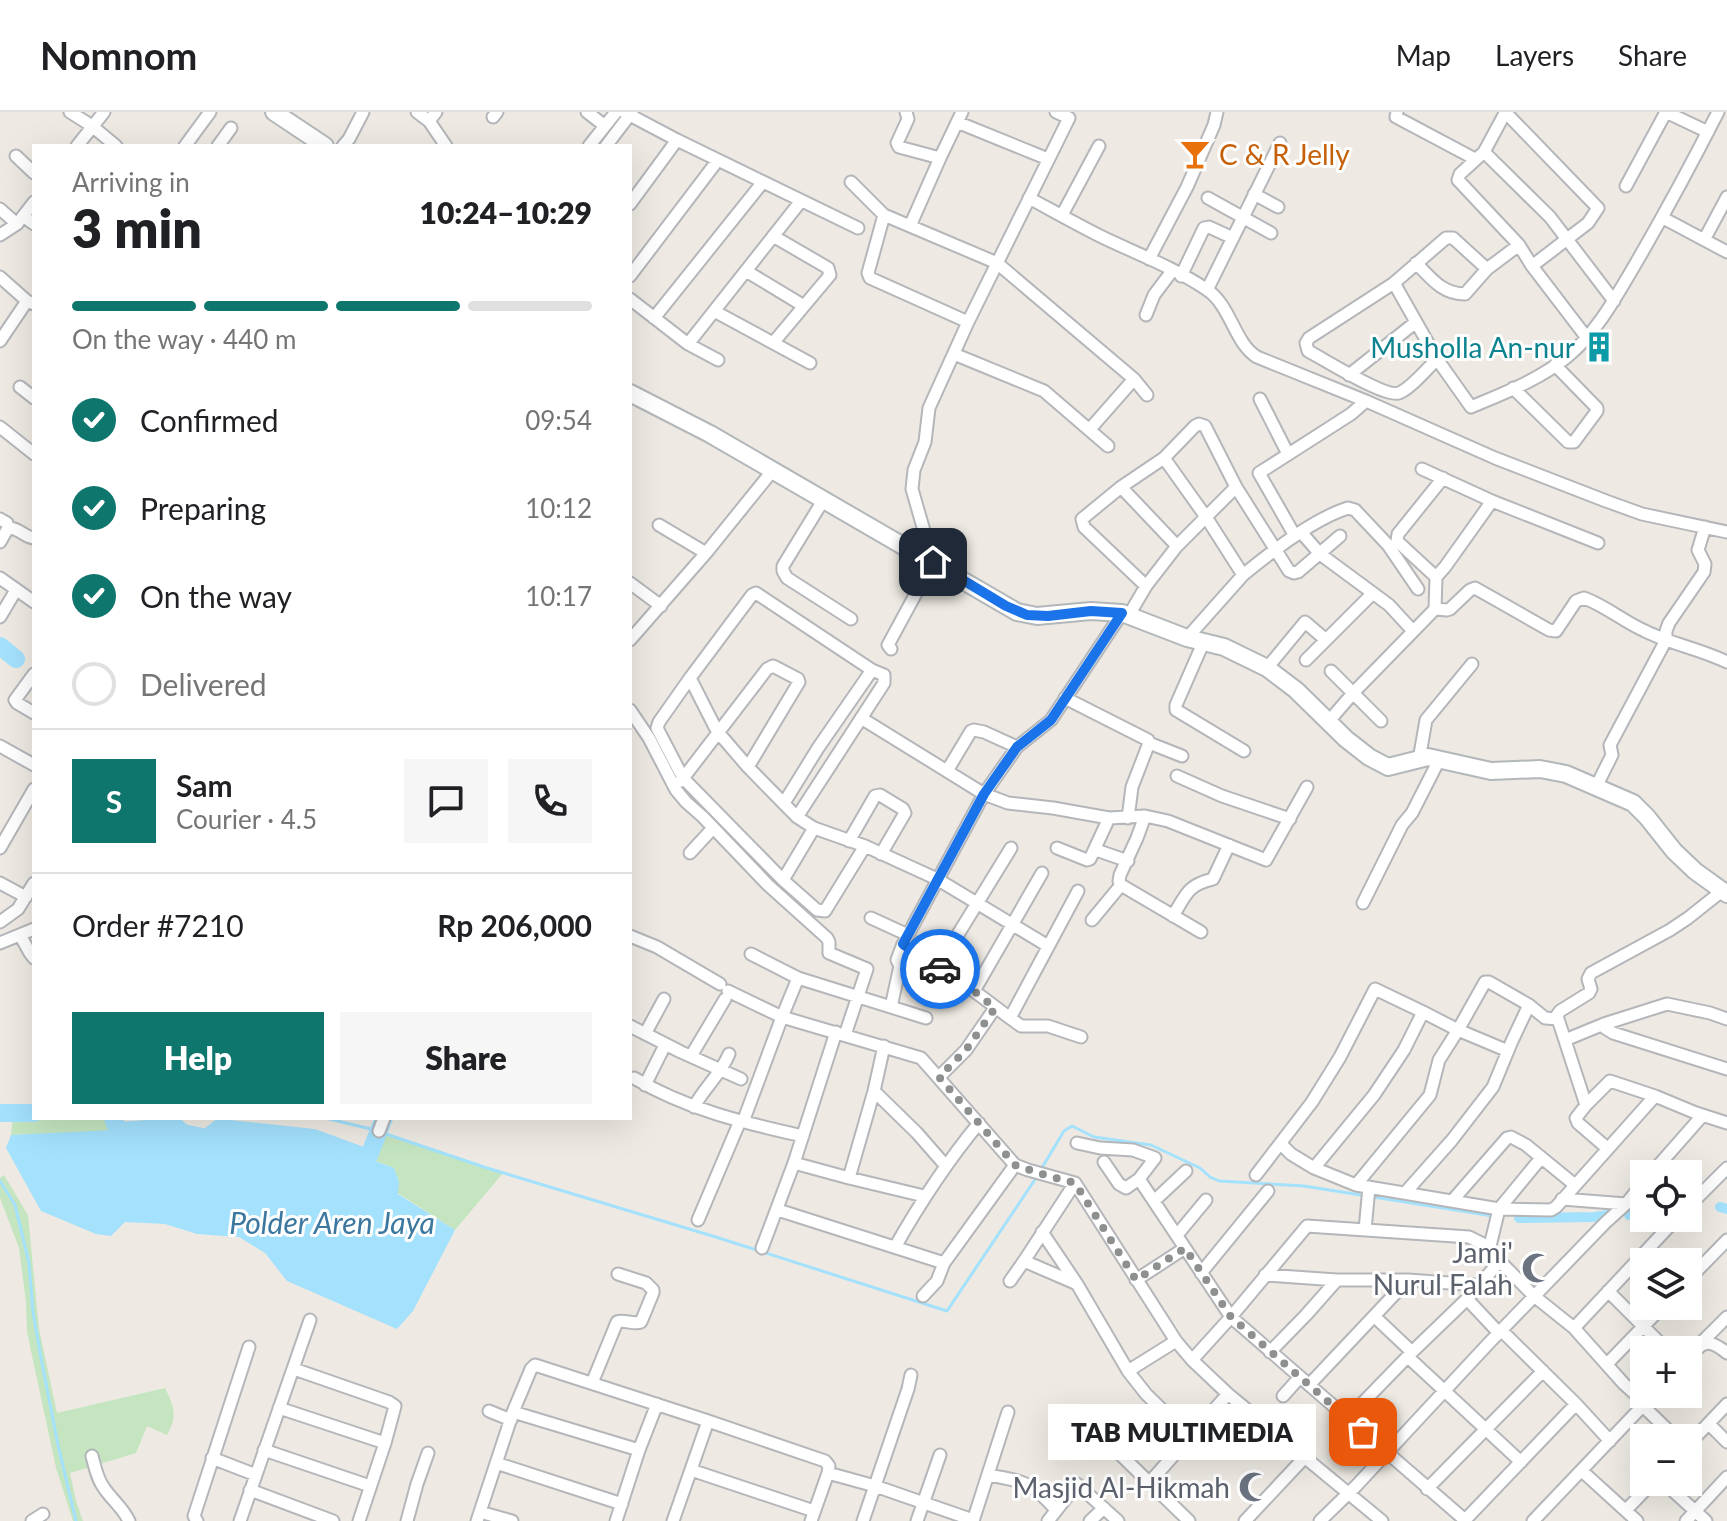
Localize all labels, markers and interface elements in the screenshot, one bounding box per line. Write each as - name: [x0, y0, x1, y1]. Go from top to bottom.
- text: Nomnom: [40, 32, 197, 78]
- text: Map: [1396, 38, 1451, 72]
- text: Layers: [1495, 38, 1574, 72]
- text: Share: [1618, 38, 1687, 72]
- bar icon: C & R Jelly: [1178, 137, 1212, 171]
- place label: C & R Jelly: [1219, 137, 1350, 171]
- text: Arriving in: [72, 166, 190, 198]
- text: 10:24–10:29: [419, 194, 592, 230]
- text: 3 min: [72, 197, 202, 259]
- text: On the way · 440 m: [72, 323, 296, 355]
- place label: Musholla An-nur: [1370, 330, 1575, 364]
- building icon: Musholla An-nur: [1582, 330, 1616, 364]
- icon: check: [72, 398, 116, 442]
- text: Confirmed: [140, 402, 279, 438]
- text: 09:54: [525, 404, 592, 436]
- icon: check: [72, 486, 116, 530]
- text: Preparing: [140, 490, 266, 526]
- text: 10:12: [525, 492, 592, 524]
- pin: [899, 528, 967, 596]
- icon: home: [911, 540, 955, 584]
- icon: check: [72, 574, 116, 618]
- text: On the way: [140, 578, 292, 614]
- text: 10:17: [525, 580, 592, 612]
- text: Delivered: [140, 666, 267, 702]
- button: chat: [404, 759, 488, 843]
- button: phone: [508, 759, 592, 843]
- text: Sam: [176, 767, 233, 803]
- text: S: [106, 783, 122, 819]
- text: Courier · 4.5: [176, 803, 317, 835]
- text: Order #7210: [72, 907, 244, 943]
- text: Rp 206,000: [437, 907, 592, 943]
- courier: [900, 929, 980, 1009]
- icon: car: [918, 947, 962, 991]
- button: Help: [72, 1012, 324, 1104]
- button: Share: [340, 1012, 592, 1104]
- map controls: [1630, 1160, 1702, 1496]
- button: locate: [1630, 1160, 1702, 1232]
- water label: Polder Aren Jaya: [229, 1204, 435, 1240]
- place label: Jami' Nurul Falah: [1373, 1235, 1513, 1301]
- button: layers: [1630, 1248, 1702, 1320]
- mosque icon: Jami' Nurul Falah: [1520, 1251, 1554, 1285]
- button: +: [1630, 1336, 1702, 1408]
- pin: [1329, 1398, 1397, 1466]
- callout: TAB MULTIMEDIA: [1047, 1404, 1315, 1460]
- icon: bag: [1341, 1410, 1385, 1454]
- text: TAB MULTIMEDIA: [1071, 1416, 1293, 1448]
- button: −: [1630, 1424, 1702, 1496]
- place label: Masjid Al-Hikmah: [1012, 1470, 1230, 1504]
- mosque icon: Masjid Al-Hikmah: [1237, 1470, 1271, 1504]

